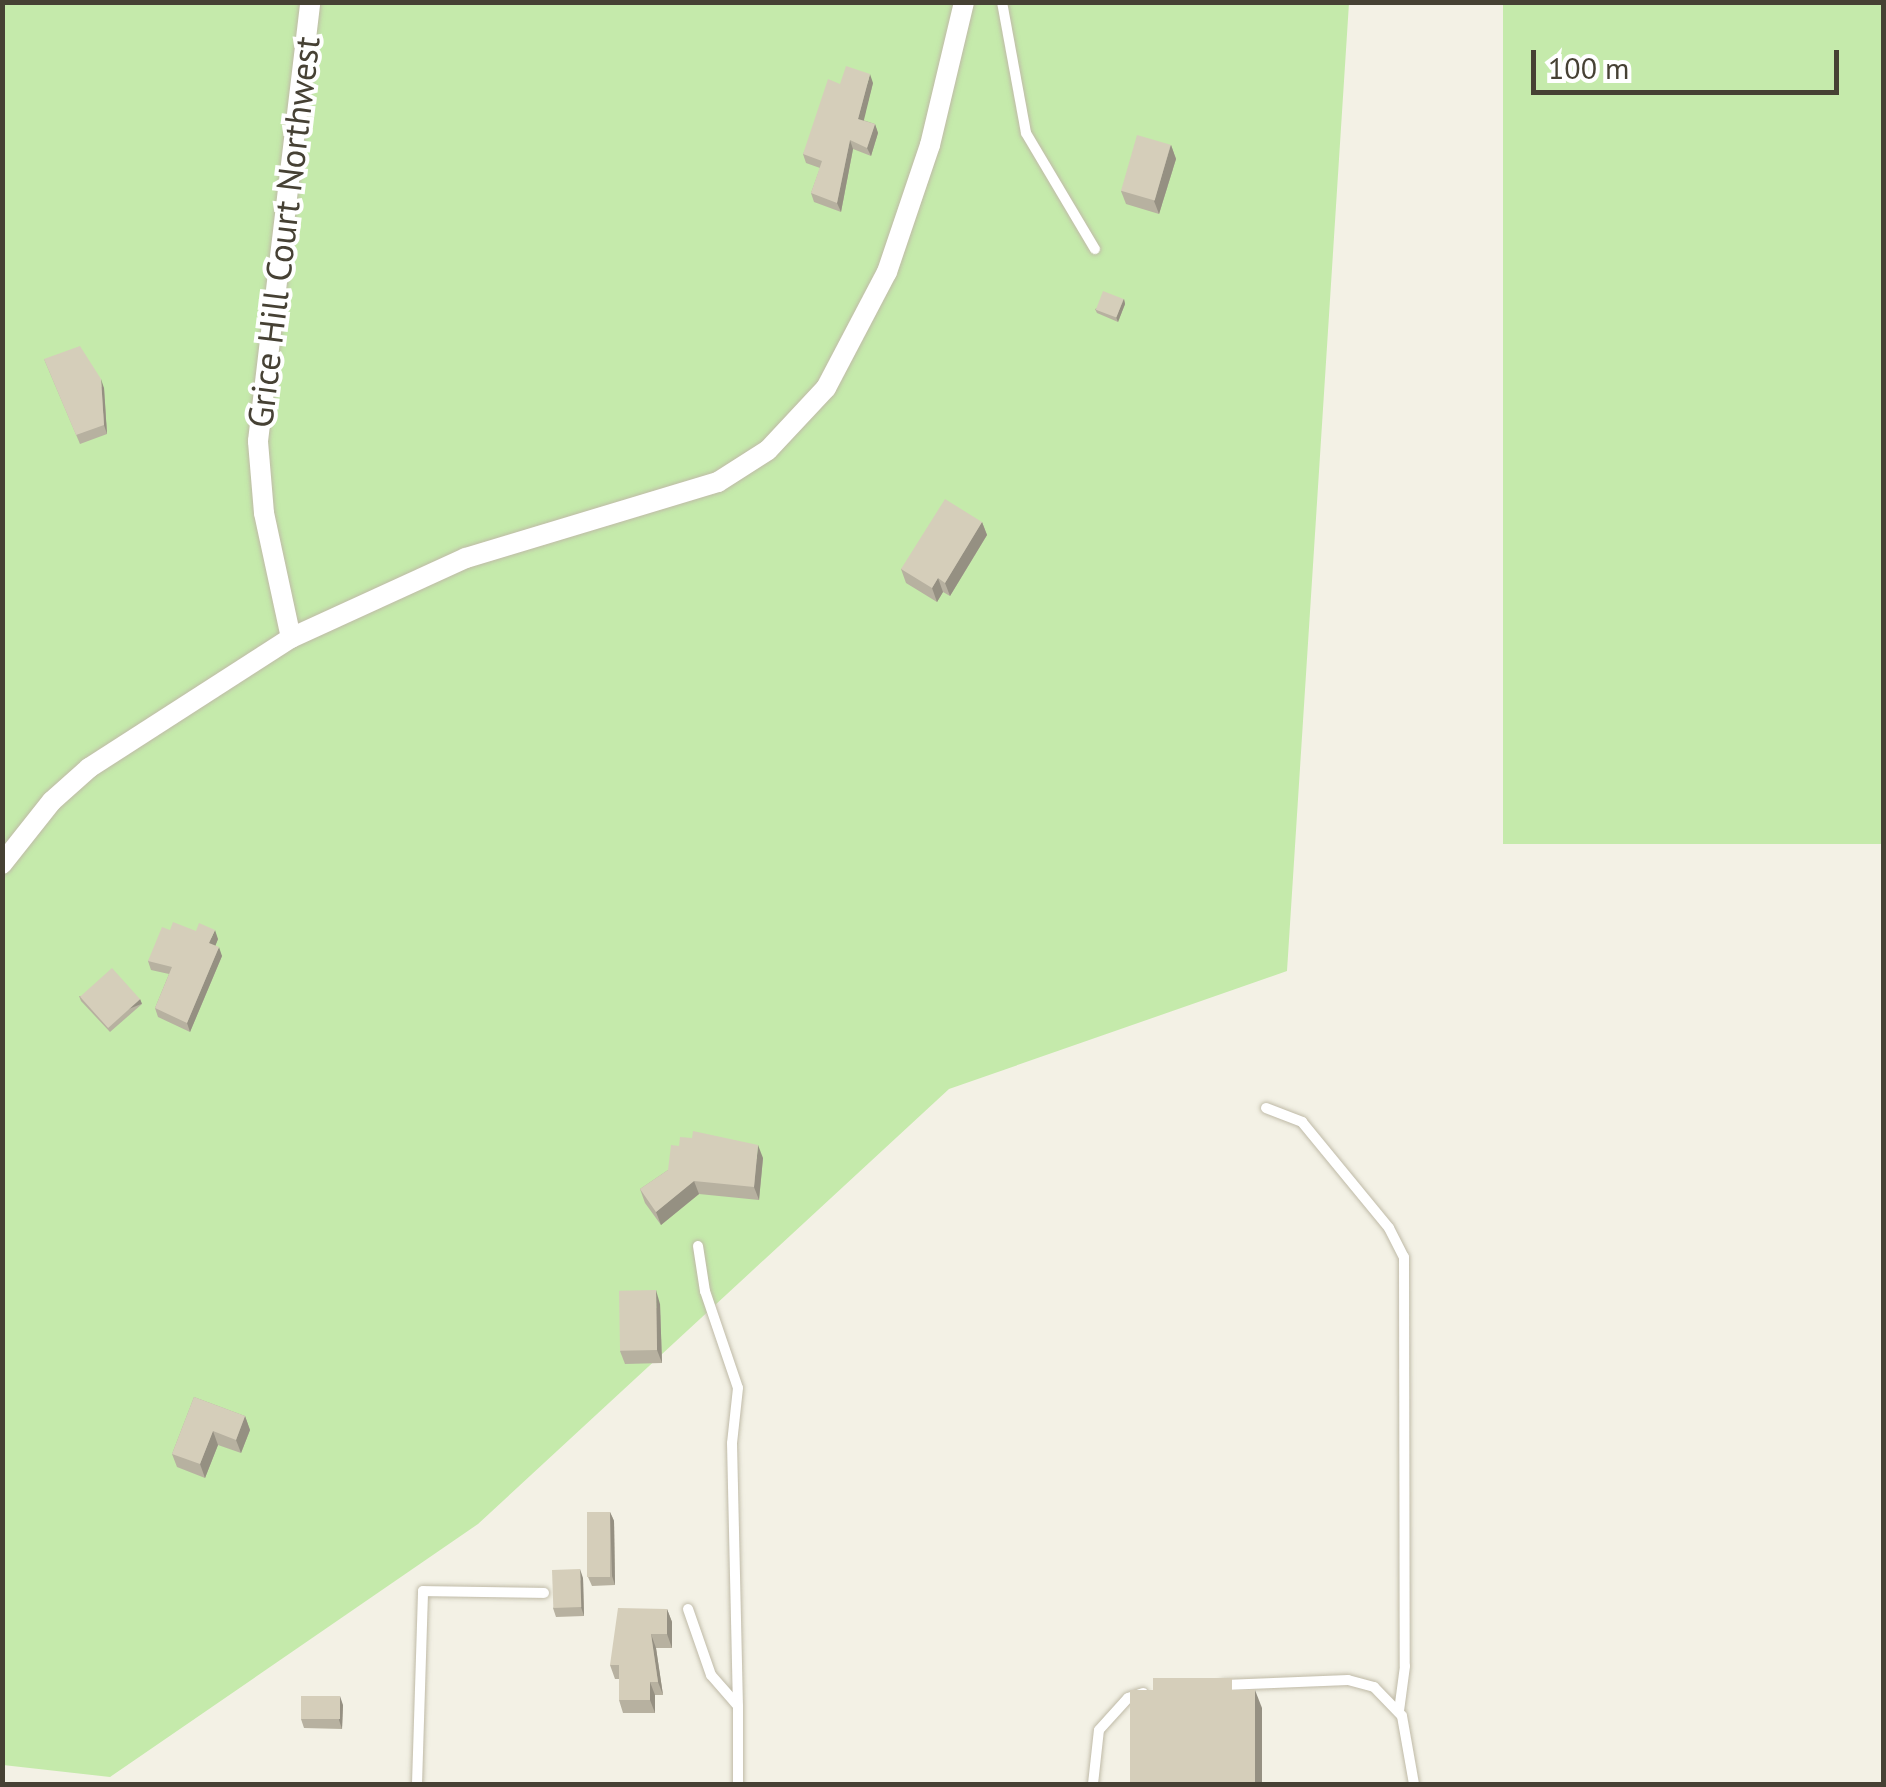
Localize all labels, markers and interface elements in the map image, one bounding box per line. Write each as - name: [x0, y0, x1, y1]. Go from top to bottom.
- scale bar: [1536, 30, 1844, 92]
- street label: Grice Hill Court Northwest: [238, 34, 328, 430]
- text: 100 m: [1548, 48, 1629, 87]

